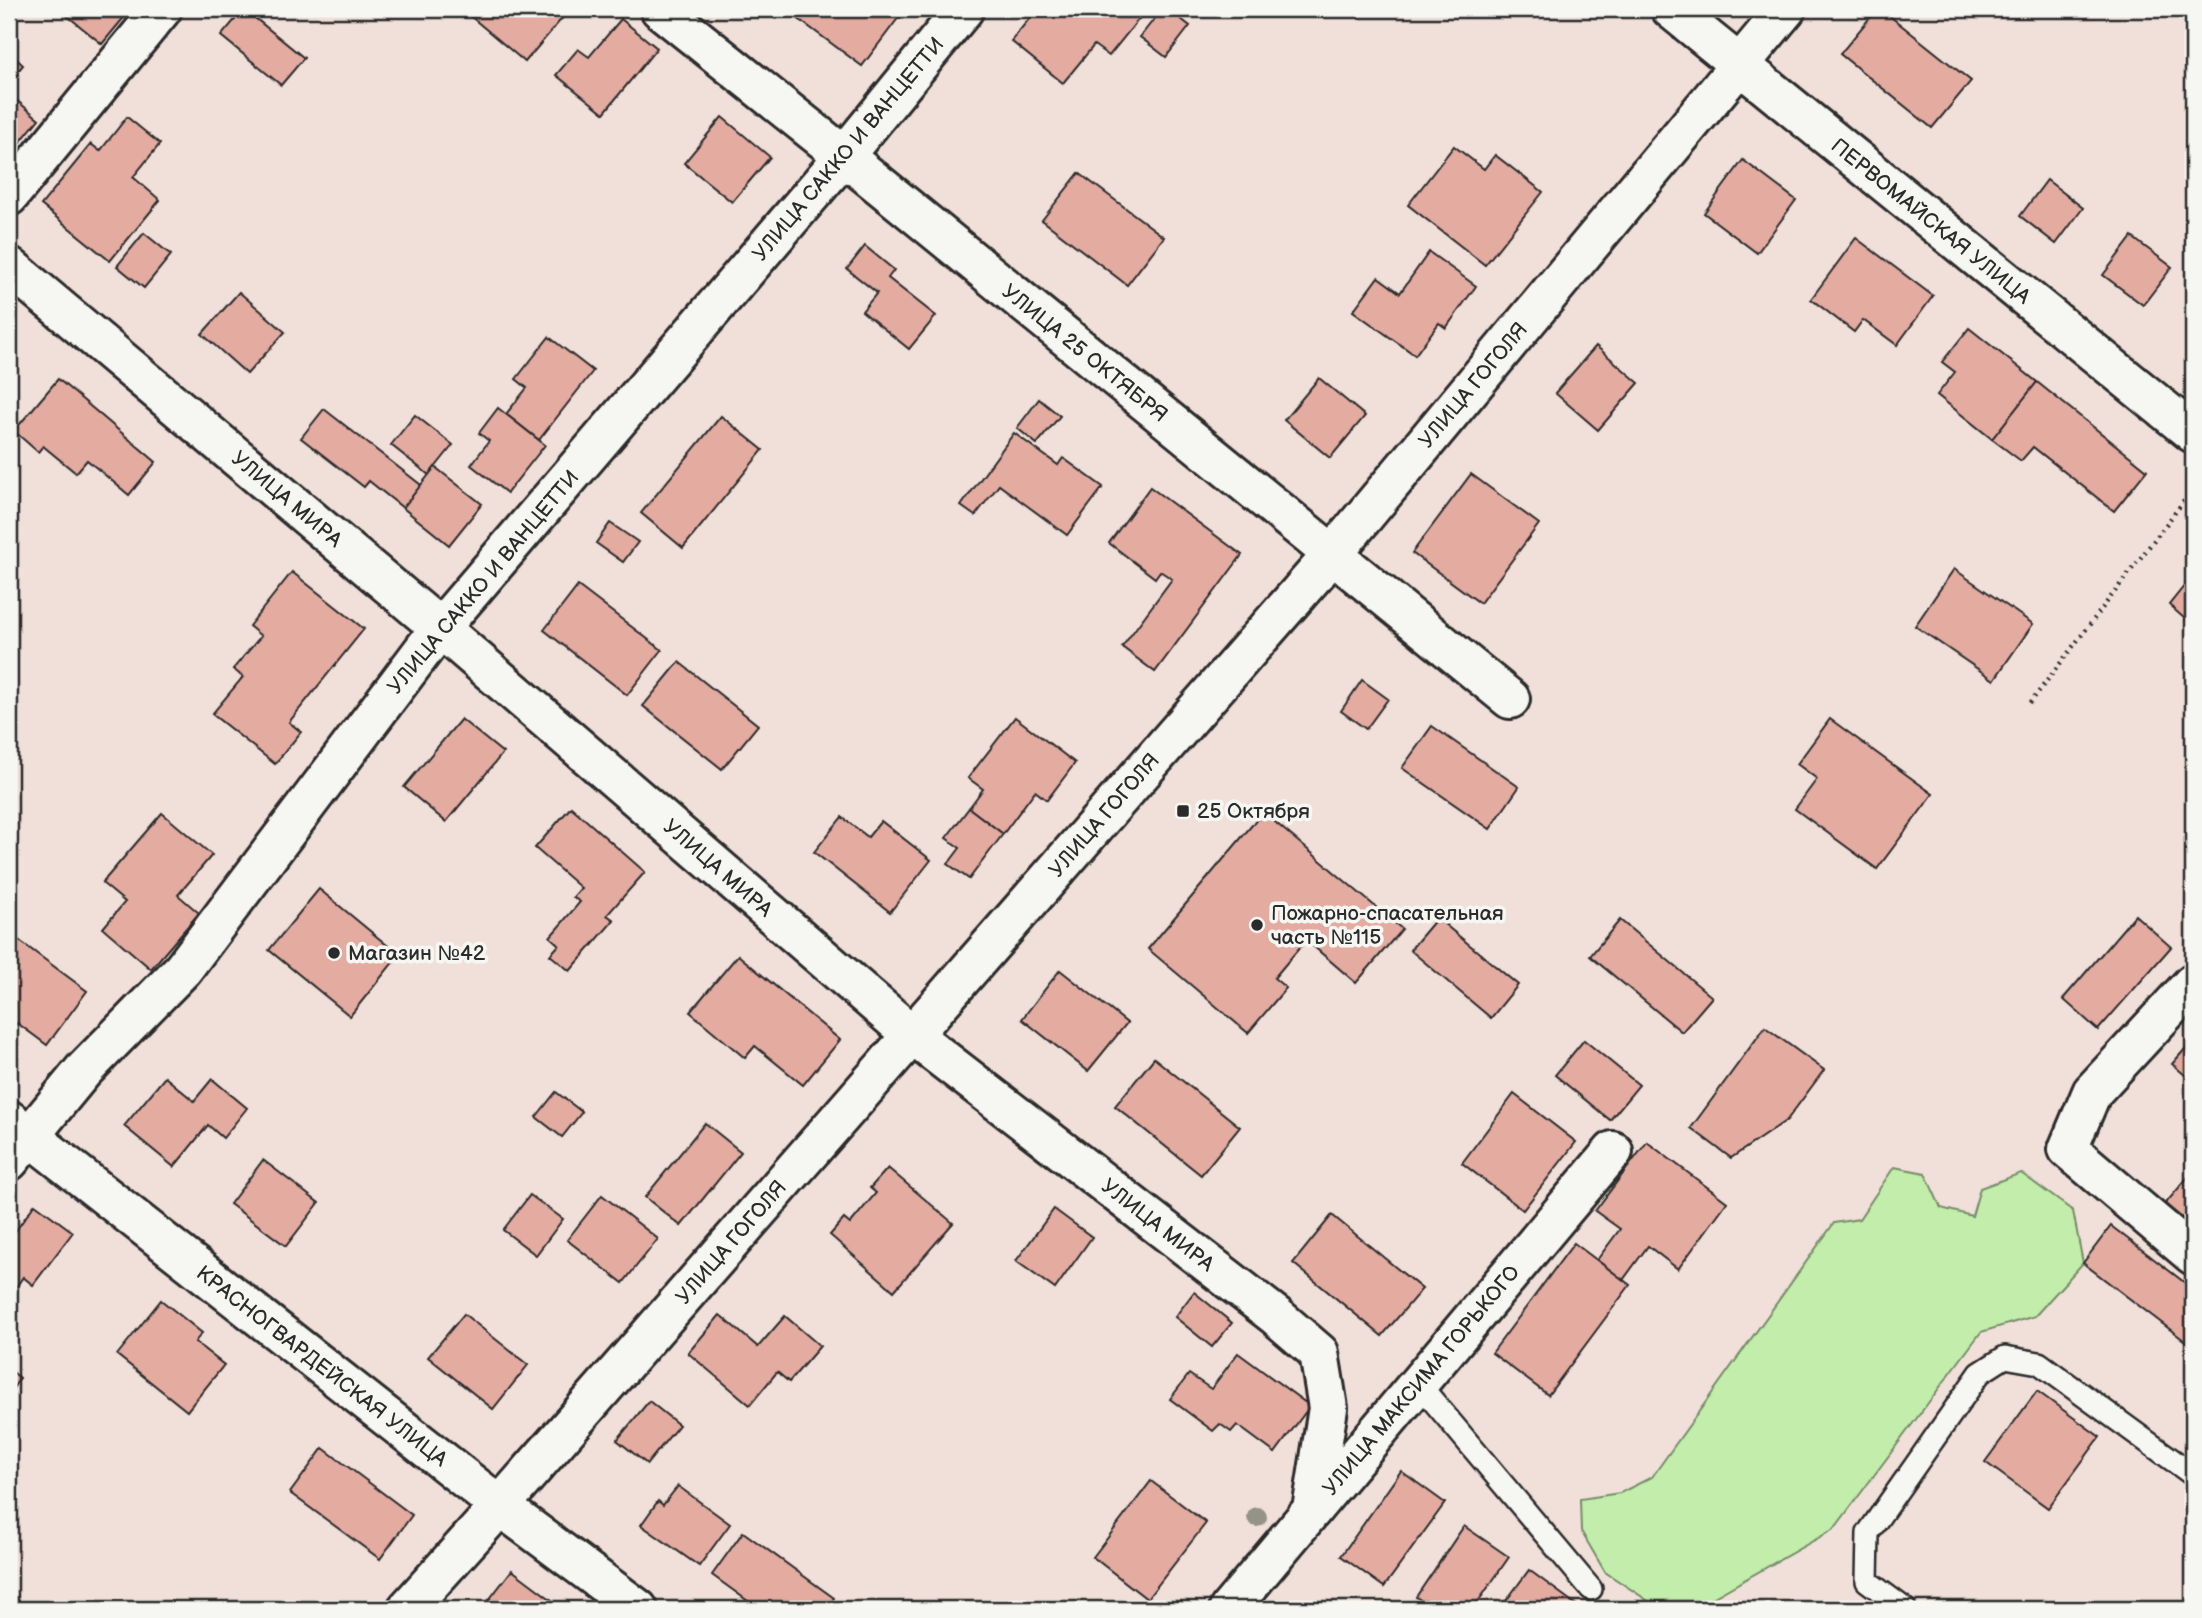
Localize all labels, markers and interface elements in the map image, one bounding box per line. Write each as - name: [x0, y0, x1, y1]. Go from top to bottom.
- street label: УЛИЦА САККО И ВАНЦЕТТИ: [748, 32, 949, 266]
- street label: ПЕРВОМАЙСКАЯ УЛИЦА: [1826, 133, 2036, 310]
- street label: УЛИЦА 25 ОКТЯБРЯ: [997, 279, 1172, 428]
- street label: УЛИЦА ГОГОЛЯ: [1414, 318, 1533, 453]
- street label: УЛИЦА МИРА: [226, 446, 347, 553]
- street label: УЛИЦА САККО И ВАНЦЕТТИ: [383, 465, 584, 699]
- street label: УЛИЦА ГОГОЛЯ: [1044, 748, 1165, 882]
- place label: 25 Октября: [1197, 799, 1310, 824]
- marker: 25 Октября: [1175, 803, 1191, 819]
- street label: УЛИЦА МИРА: [658, 814, 777, 923]
- place label: Пожарно-спасательная часть №115: [1271, 901, 1504, 950]
- marker: Пожарно-спасательная часть №115: [1249, 917, 1265, 933]
- place label: Магазин №42: [348, 941, 486, 966]
- marker: Магазин №42: [326, 945, 342, 961]
- street label: УЛИЦА МИРА: [1096, 1174, 1219, 1277]
- street label: УЛИЦА ГОГОЛЯ: [671, 1175, 792, 1309]
- street label: УЛИЦА МАКСИМА ГОРЬКОГО: [1318, 1260, 1525, 1500]
- street label: КРАСНОГВАРДЕЙСКАЯ УЛИЦА: [191, 1261, 452, 1472]

